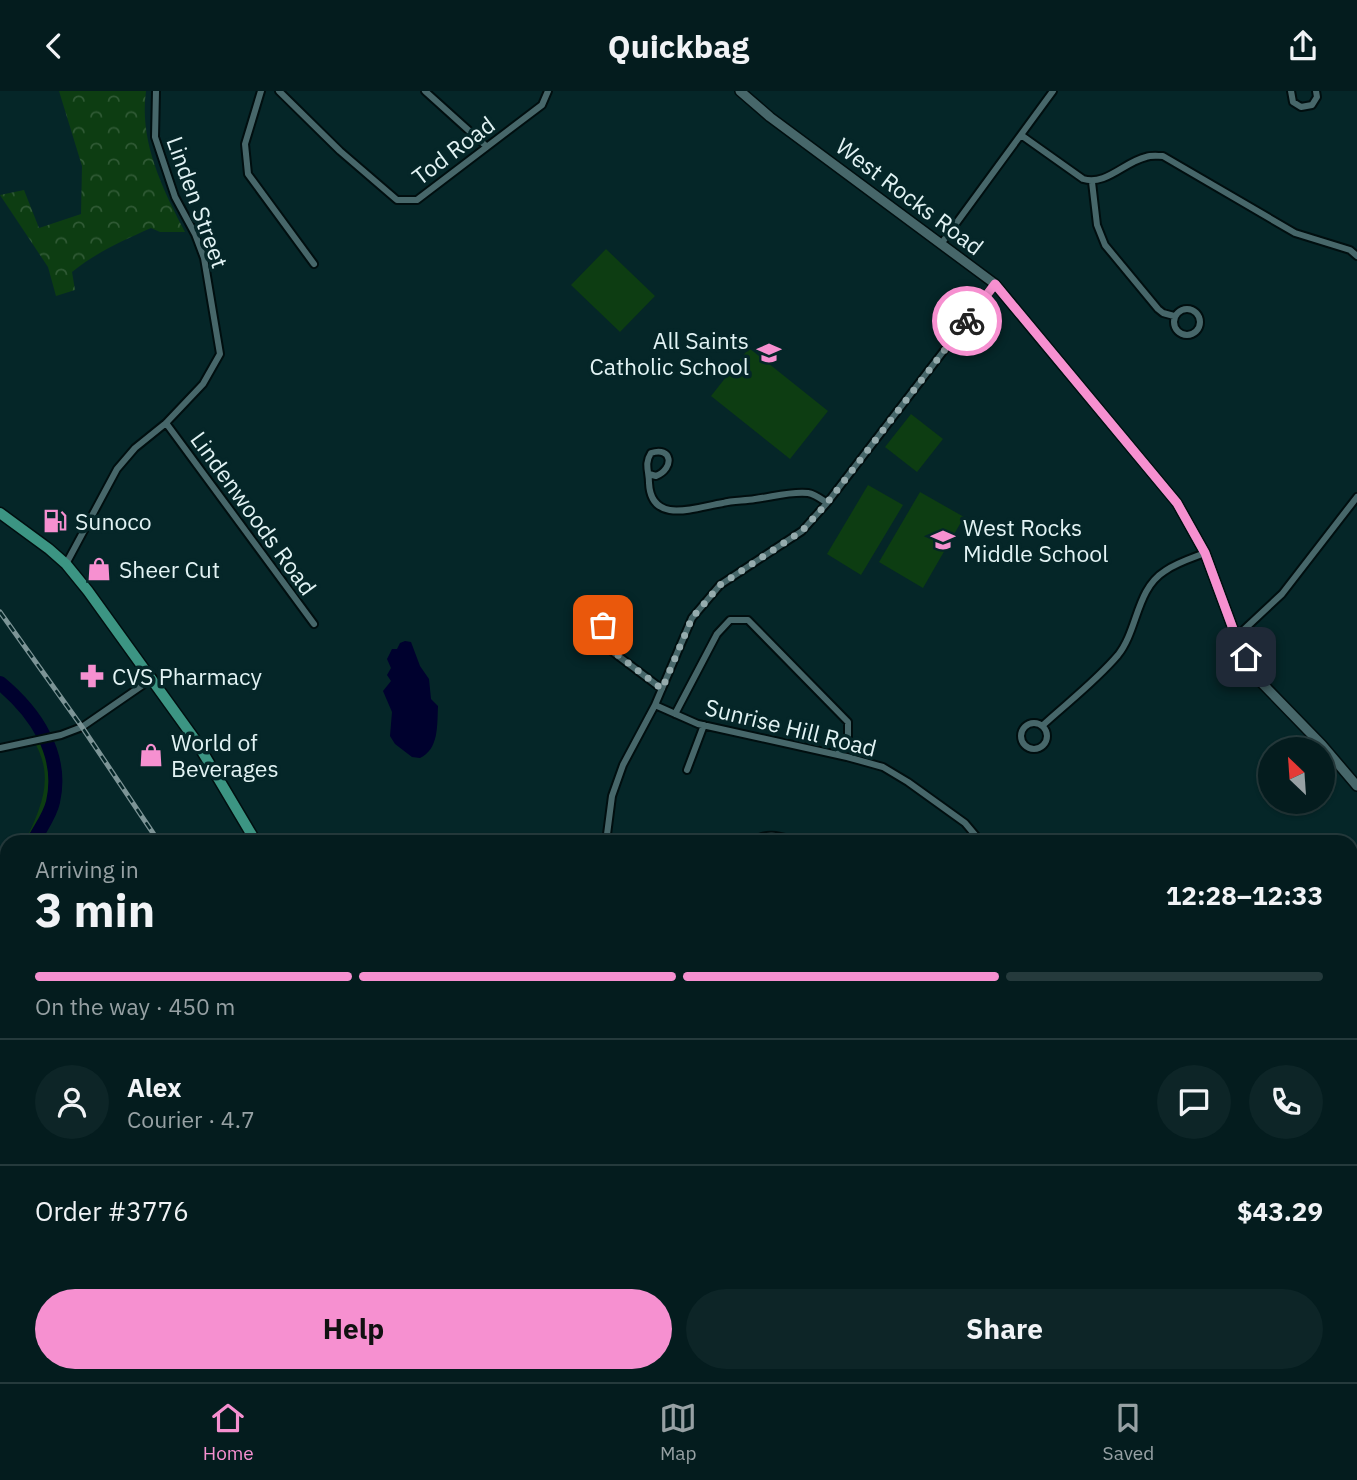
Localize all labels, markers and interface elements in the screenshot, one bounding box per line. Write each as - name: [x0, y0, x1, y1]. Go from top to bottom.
- text: Quickbag: [608, 25, 749, 67]
- icon: back: [35, 27, 73, 65]
- icon: share: [1284, 27, 1322, 65]
- street label: Tod Road: [406, 109, 500, 191]
- street label: West Rocks Road: [830, 131, 990, 261]
- street label: Linden Street: [160, 132, 236, 272]
- courier: [932, 286, 1002, 356]
- icon: bike: [948, 302, 986, 340]
- place label: All Saints Catholic School: [589, 325, 749, 381]
- school or university icon: All Saints Catholic School: [755, 339, 783, 367]
- street label: Lindenwoods Road: [184, 425, 324, 601]
- place label: Sunoco: [75, 506, 152, 536]
- fuel station icon: Sunoco: [41, 507, 69, 535]
- place label: West Rocks Middle School: [963, 512, 1108, 568]
- school or university icon: West Rocks Middle School: [929, 526, 957, 554]
- place label: Sheer Cut: [119, 554, 220, 584]
- shop icon: Sheer Cut: [85, 555, 113, 583]
- pin: [573, 595, 633, 655]
- icon: bag: [584, 606, 622, 644]
- pin: [1216, 627, 1276, 687]
- icon: home: [1227, 638, 1265, 676]
- place label: CVS Pharmacy: [112, 661, 263, 691]
- pharmacy icon: CVS Pharmacy: [78, 662, 106, 690]
- street label: Sunrise Hill Road: [702, 691, 880, 763]
- place label: World of Beverages: [171, 727, 279, 783]
- north arrow: [1258, 737, 1335, 814]
- map controls: [1258, 737, 1335, 814]
- shop icon: World of Beverages: [137, 741, 165, 769]
- text: Arriving in: [35, 854, 139, 884]
- text: 12:28–12:33: [1166, 878, 1323, 912]
- text: 3 min: [35, 880, 155, 940]
- text: On the way · 450 m: [35, 991, 235, 1021]
- button: person: [35, 1065, 109, 1139]
- button: chat: [1157, 1065, 1231, 1139]
- button: phone: [1249, 1065, 1323, 1139]
- text: Alex: [127, 1070, 181, 1104]
- text: Courier · 4.7: [127, 1104, 255, 1134]
- text: Order #3776: [35, 1194, 189, 1228]
- text: $43.29: [1237, 1194, 1323, 1228]
- button: Help: [35, 1289, 672, 1369]
- button: Share: [686, 1289, 1323, 1369]
- tab: Home: [203, 1399, 254, 1465]
- tab: Map: [659, 1399, 697, 1465]
- tab: Saved: [1103, 1399, 1154, 1465]

